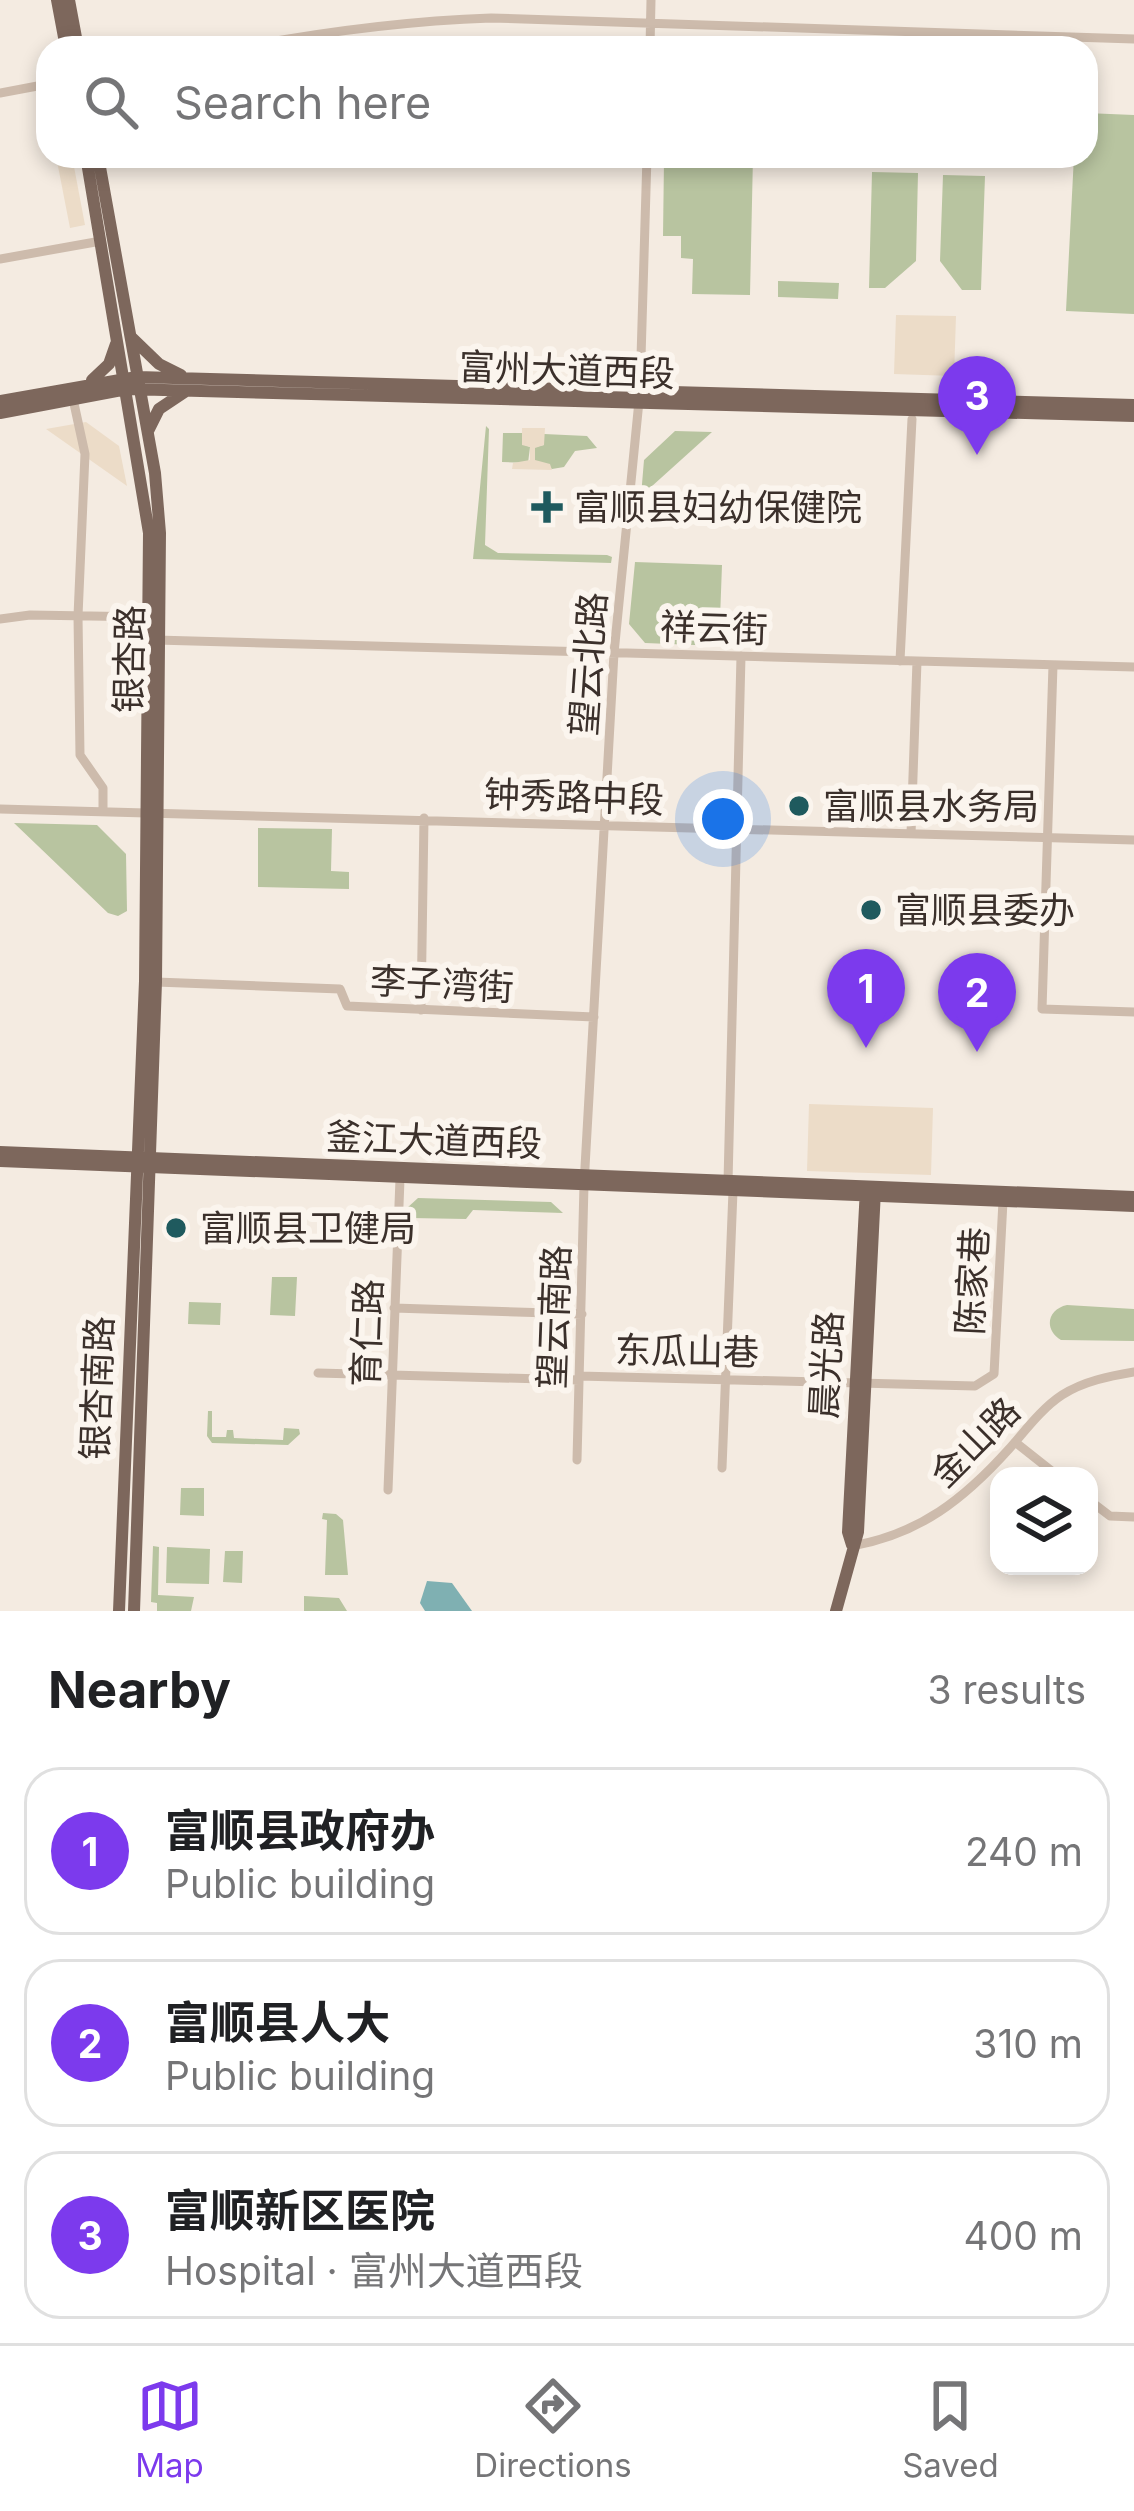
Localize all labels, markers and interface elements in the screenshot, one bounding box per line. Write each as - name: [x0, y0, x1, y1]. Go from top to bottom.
- search box: [36, 36, 1098, 168]
- icon: search: [78, 69, 144, 135]
- text: Search here: [174, 75, 431, 130]
- street label: 富州大道西段: [458, 344, 676, 396]
- pin: 3: [938, 356, 1016, 455]
- place label: 富顺县妇幼保健院: [574, 485, 862, 529]
- marker: 富顺县妇幼保健院: [531, 491, 563, 523]
- street label: 望云北路: [561, 591, 615, 737]
- street label: 祥云街: [659, 604, 769, 652]
- street label: 银杏路: [106, 605, 152, 713]
- street label: 钟秀路中段: [483, 772, 665, 822]
- place label: 富顺县水务局: [823, 784, 1039, 828]
- your location: [693, 789, 753, 849]
- marker: 富顺县水务局: [786, 793, 812, 819]
- place label: 富顺县委办: [895, 888, 1075, 932]
- marker: 富顺县委办: [858, 897, 884, 923]
- pin: 1: [827, 949, 905, 1048]
- pin: 2: [938, 953, 1016, 1052]
- street label: 李子湾街: [369, 958, 515, 1010]
- street label: 釜江大道西段: [325, 1114, 543, 1166]
- place label: 富顺县卫健局: [200, 1206, 416, 1250]
- marker: 富顺县卫健局: [163, 1215, 189, 1241]
- street label: 陈家巷: [947, 1226, 997, 1336]
- street label: 望云南路: [530, 1244, 578, 1390]
- street label: 育仁路: [343, 1278, 391, 1388]
- street label: 晨光路: [801, 1310, 851, 1420]
- street label: 银杏南路: [73, 1315, 121, 1461]
- street label: 东瓜山巷: [615, 1328, 759, 1374]
- street label: 金山路: [921, 1388, 1029, 1496]
- map controls: [990, 1467, 1098, 1575]
- button: layers: [990, 1467, 1098, 1575]
- text: Nearby: [48, 1659, 231, 1720]
- text: 3 results: [928, 1666, 1086, 1713]
- text: 富顺县政府办: [165, 1803, 435, 1858]
- text: 1: [82, 1828, 98, 1875]
- text: 240 m: [965, 1828, 1083, 1875]
- text: Public building: [165, 1860, 435, 1907]
- text: 富顺县人大: [165, 1995, 390, 2050]
- text: 2: [78, 2020, 102, 2067]
- text: 310 m: [973, 2020, 1083, 2067]
- text: Public building: [165, 2052, 435, 2099]
- text: 富顺新区医院: [165, 2183, 435, 2238]
- text: 3: [77, 2212, 103, 2259]
- text: 400 m: [963, 2212, 1083, 2259]
- text: Hospital · 富州大道西段: [165, 2247, 583, 2294]
- tab: Map: [135, 2373, 204, 2485]
- tab: Directions: [474, 2373, 632, 2485]
- tab: Saved: [902, 2373, 999, 2485]

